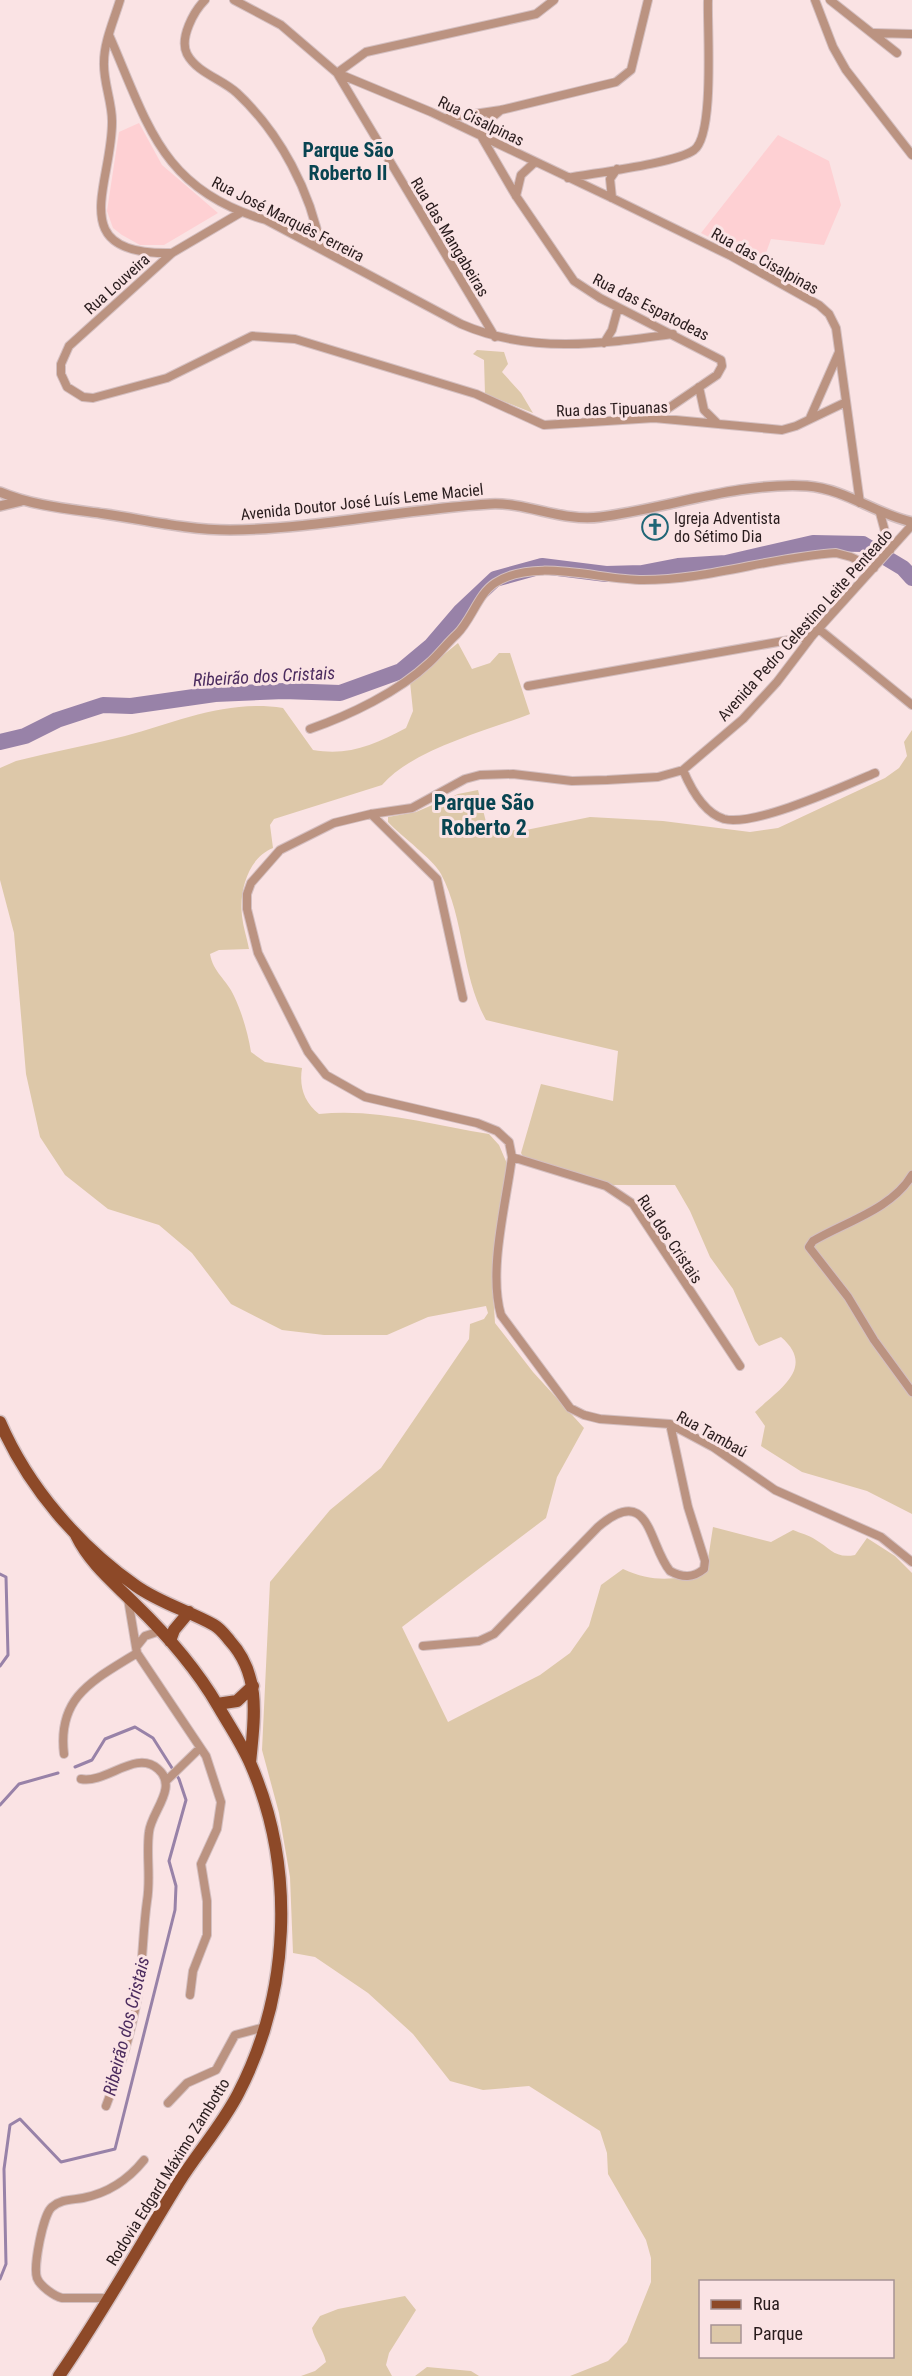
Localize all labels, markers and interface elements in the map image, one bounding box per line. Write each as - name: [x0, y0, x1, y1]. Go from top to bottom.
- street label: Rua Cisalpinas: [435, 92, 527, 150]
- district label: Parque São Roberto II: [302, 138, 394, 185]
- street label: Rua José Marquês Ferreira: [209, 172, 367, 266]
- street label: Rua das Mangabeiras: [407, 174, 493, 300]
- street label: Rua das Cisalpinas: [708, 224, 822, 298]
- street label: Rua Louveira: [81, 250, 153, 318]
- street label: Rua das Espatodeas: [590, 269, 712, 345]
- street label: Rua das Tipuanas: [556, 398, 668, 420]
- street label: Avenida Doutor José Luís Leme Maciel: [240, 480, 484, 524]
- place label: Igreja Adventista do Sétimo Dia: [674, 509, 780, 546]
- church icon: Igreja Adventista do Sétimo Dia: [640, 512, 670, 542]
- street label: Avenida Pedro Celestino Leite Penteado: [714, 525, 896, 725]
- water label: Ribeirão dos Cristais: [192, 662, 336, 690]
- district label: Parque São Roberto 2: [434, 790, 534, 840]
- street label: Rua dos Cristais: [633, 1191, 707, 1287]
- street label: Rua Tambaú: [673, 1407, 751, 1461]
- water label: Ribeirão dos Cristais: [99, 1954, 153, 2098]
- street label: Rodovia Edgard Máximo Zambotto: [102, 2075, 234, 2269]
- legend: [699, 2280, 894, 2358]
- text: Rua: [753, 2293, 780, 2314]
- text: Parque: [753, 2323, 803, 2344]

